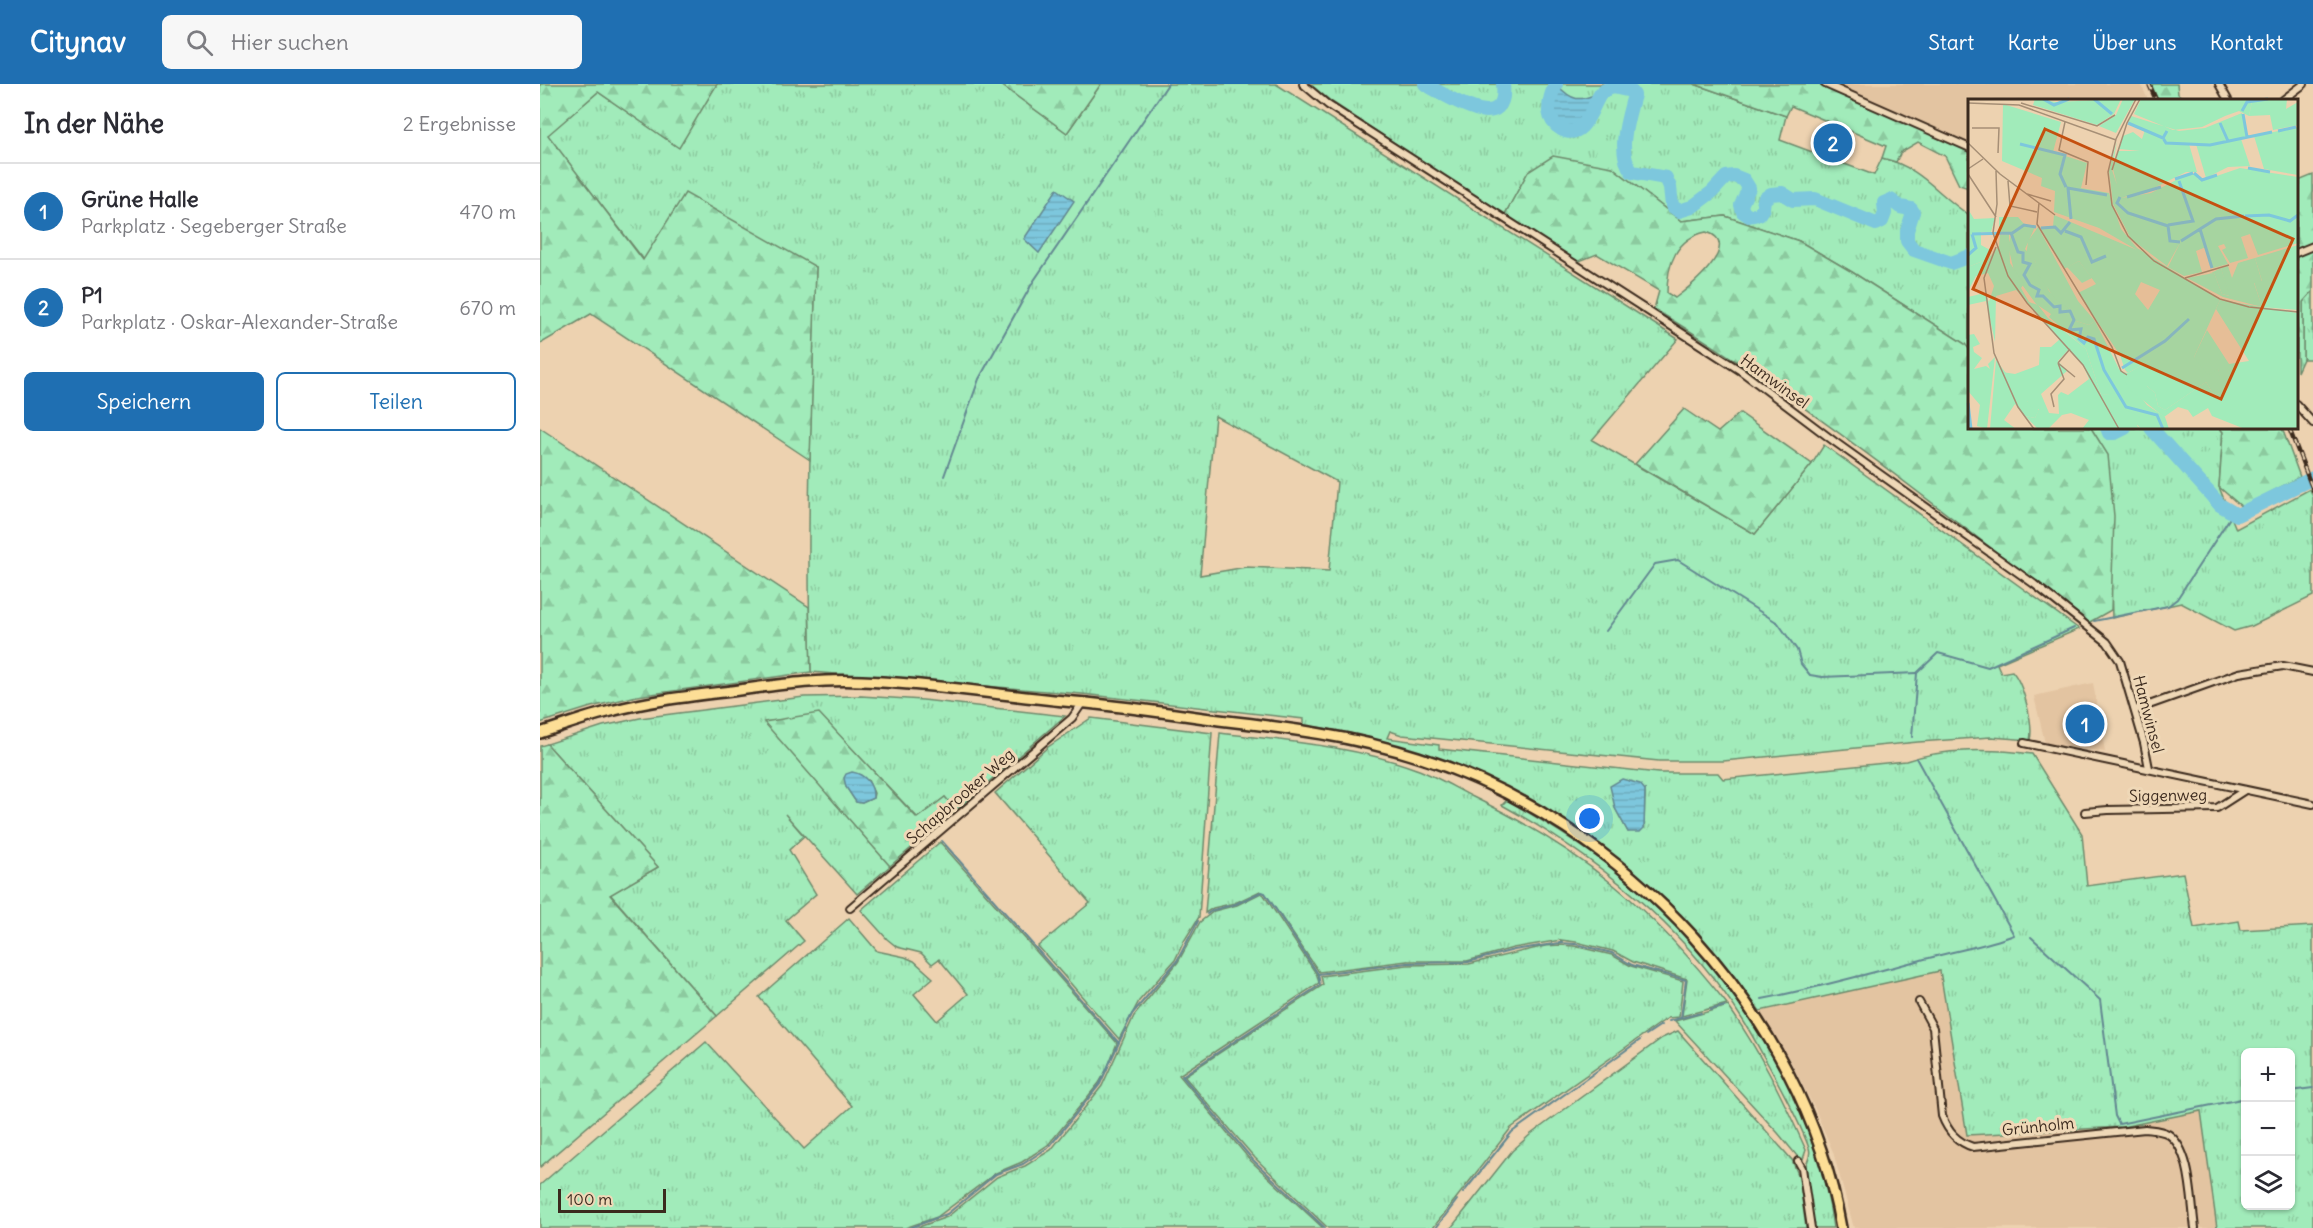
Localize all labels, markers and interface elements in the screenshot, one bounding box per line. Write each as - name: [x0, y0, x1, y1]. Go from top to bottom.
- search box: [162, 15, 582, 69]
- text: Citynav: [30, 24, 126, 60]
- icon: search: [183, 26, 216, 59]
- text: Hier suchen: [231, 28, 349, 56]
- text: Start: [1928, 29, 1974, 56]
- text: Karte: [2007, 29, 2059, 56]
- text: Über uns: [2092, 29, 2177, 56]
- text: Kontakt: [2210, 29, 2283, 56]
- inset map: [1968, 99, 2298, 429]
- text: In der Nähe: [24, 107, 164, 140]
- text: 2 Ergebnisse: [403, 111, 516, 136]
- pin: 2: [1814, 120, 1852, 166]
- text: Grüne Halle: [81, 185, 199, 213]
- text: 1: [40, 199, 47, 224]
- text: 470 m: [459, 199, 516, 224]
- text: Parkplatz · Segeberger Straße: [81, 213, 347, 238]
- text: P1: [81, 281, 103, 309]
- text: 2: [38, 295, 49, 320]
- text: 670 m: [459, 295, 516, 320]
- text: Parkplatz · Oskar-Alexander-Straße: [81, 309, 398, 334]
- street label: Hamwinsel: [1737, 350, 1813, 412]
- button: Speichern: [24, 372, 264, 431]
- button: Teilen: [276, 372, 516, 431]
- street label: Hamwinsel: [2129, 673, 2169, 755]
- pin: 1: [2066, 702, 2104, 746]
- street label: Schapbrooker Weg: [902, 744, 1018, 848]
- street label: Siggenweg: [2129, 784, 2207, 806]
- your location: [1575, 804, 1604, 833]
- map controls: [2241, 1048, 2295, 1210]
- button: +: [2241, 1048, 2295, 1102]
- button: −: [2241, 1102, 2295, 1156]
- street label: Grünholm: [2001, 1112, 2075, 1140]
- button: layers: [2241, 1156, 2295, 1210]
- scale bar: [558, 1186, 666, 1214]
- text: 100 m: [567, 1189, 612, 1209]

